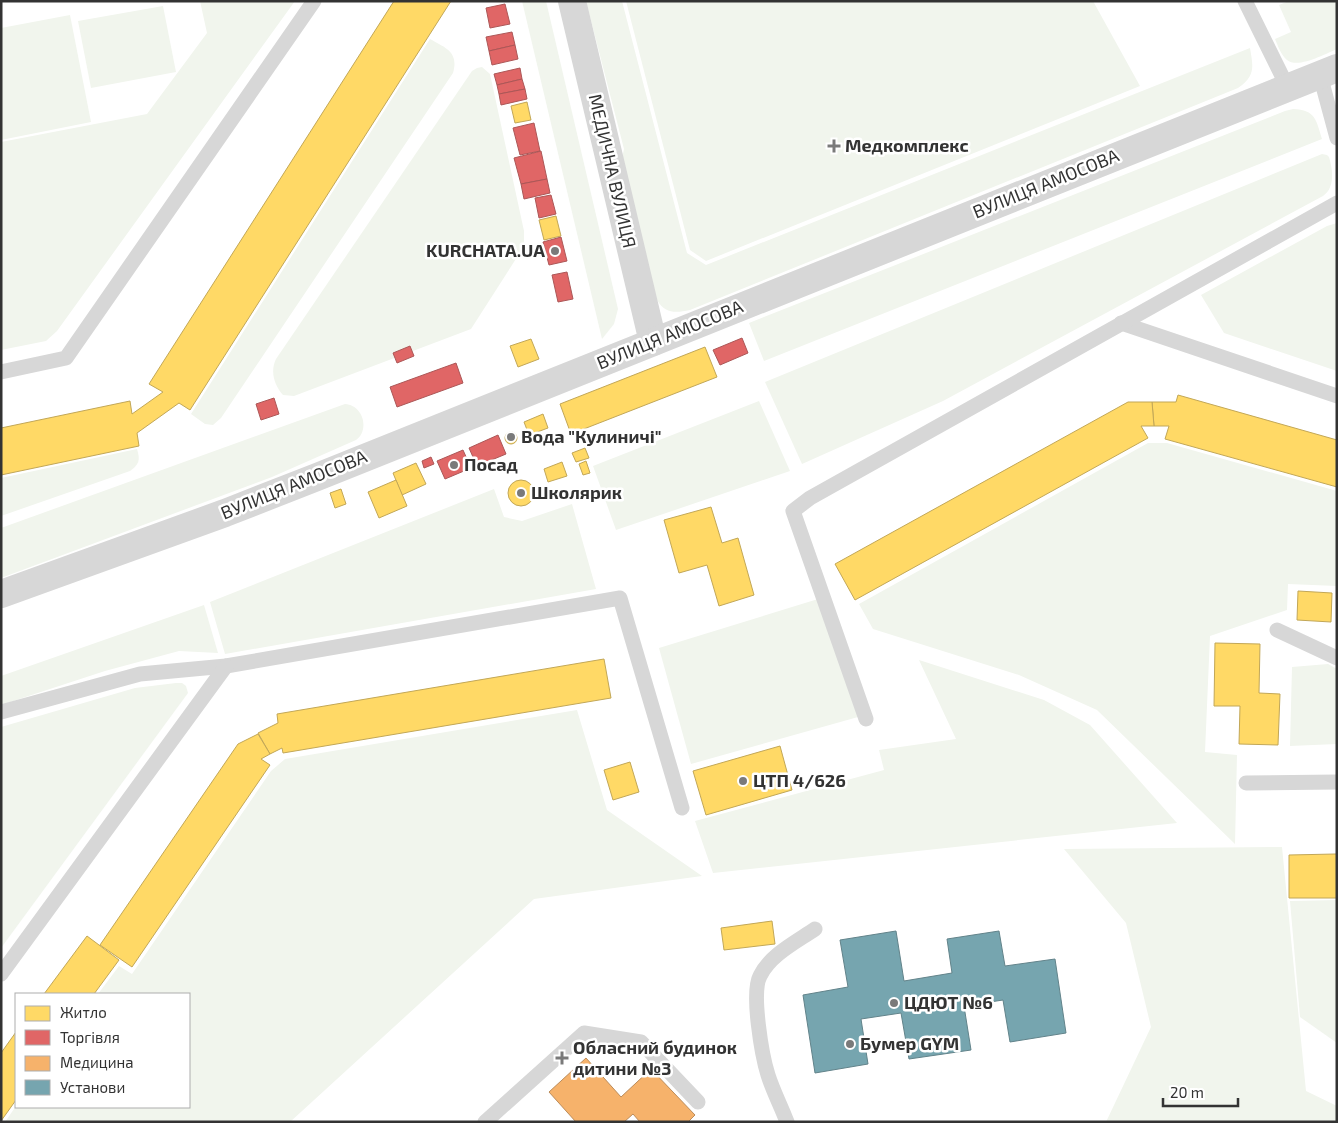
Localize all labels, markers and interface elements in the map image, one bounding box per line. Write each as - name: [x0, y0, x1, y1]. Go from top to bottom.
- street label: МЕДИЧНА ВУЛИЦЯ: [585, 92, 641, 250]
- place label: Медкомплекс: [845, 134, 969, 156]
- marker: Медкомплекс: [827, 139, 841, 153]
- street label: ВУЛИЦЯ АМОСОВА: [969, 143, 1123, 222]
- place label: KURCHATA.UA: [426, 239, 545, 261]
- marker: KURCHATA.UA: [549, 245, 561, 257]
- street label: ВУЛИЦЯ АМОСОВА: [593, 294, 747, 373]
- place label: Вода "Кулиничі": [521, 425, 661, 447]
- marker: Вода "Кулиничі": [505, 431, 517, 443]
- street label: ВУЛИЦЯ АМОСОВА: [217, 444, 371, 523]
- place label: Посад: [464, 453, 518, 475]
- marker: Посад: [448, 459, 460, 471]
- place label: Школярик: [531, 481, 622, 503]
- marker: Школярик: [515, 487, 527, 499]
- place label: ЦТП 4/626: [753, 769, 846, 791]
- marker: ЦТП 4/626: [737, 775, 749, 787]
- place label: ЦДЮТ №6: [904, 991, 993, 1013]
- legend: [15, 993, 190, 1108]
- marker: ЦДЮТ №6: [888, 997, 900, 1009]
- text: Житло: [60, 1003, 107, 1021]
- text: Торгівля: [60, 1028, 120, 1046]
- place label: Бумер GYM: [860, 1032, 959, 1054]
- place label: Обласний будинок дитини №3: [573, 1036, 737, 1079]
- marker: Бумер GYM: [844, 1038, 856, 1050]
- marker: Обласний будинок дитини №3: [555, 1051, 569, 1065]
- text: Медицина: [60, 1053, 133, 1071]
- scale bar: [1163, 1076, 1238, 1108]
- text: Установи: [60, 1078, 125, 1096]
- text: 20 m: [1170, 1083, 1204, 1101]

